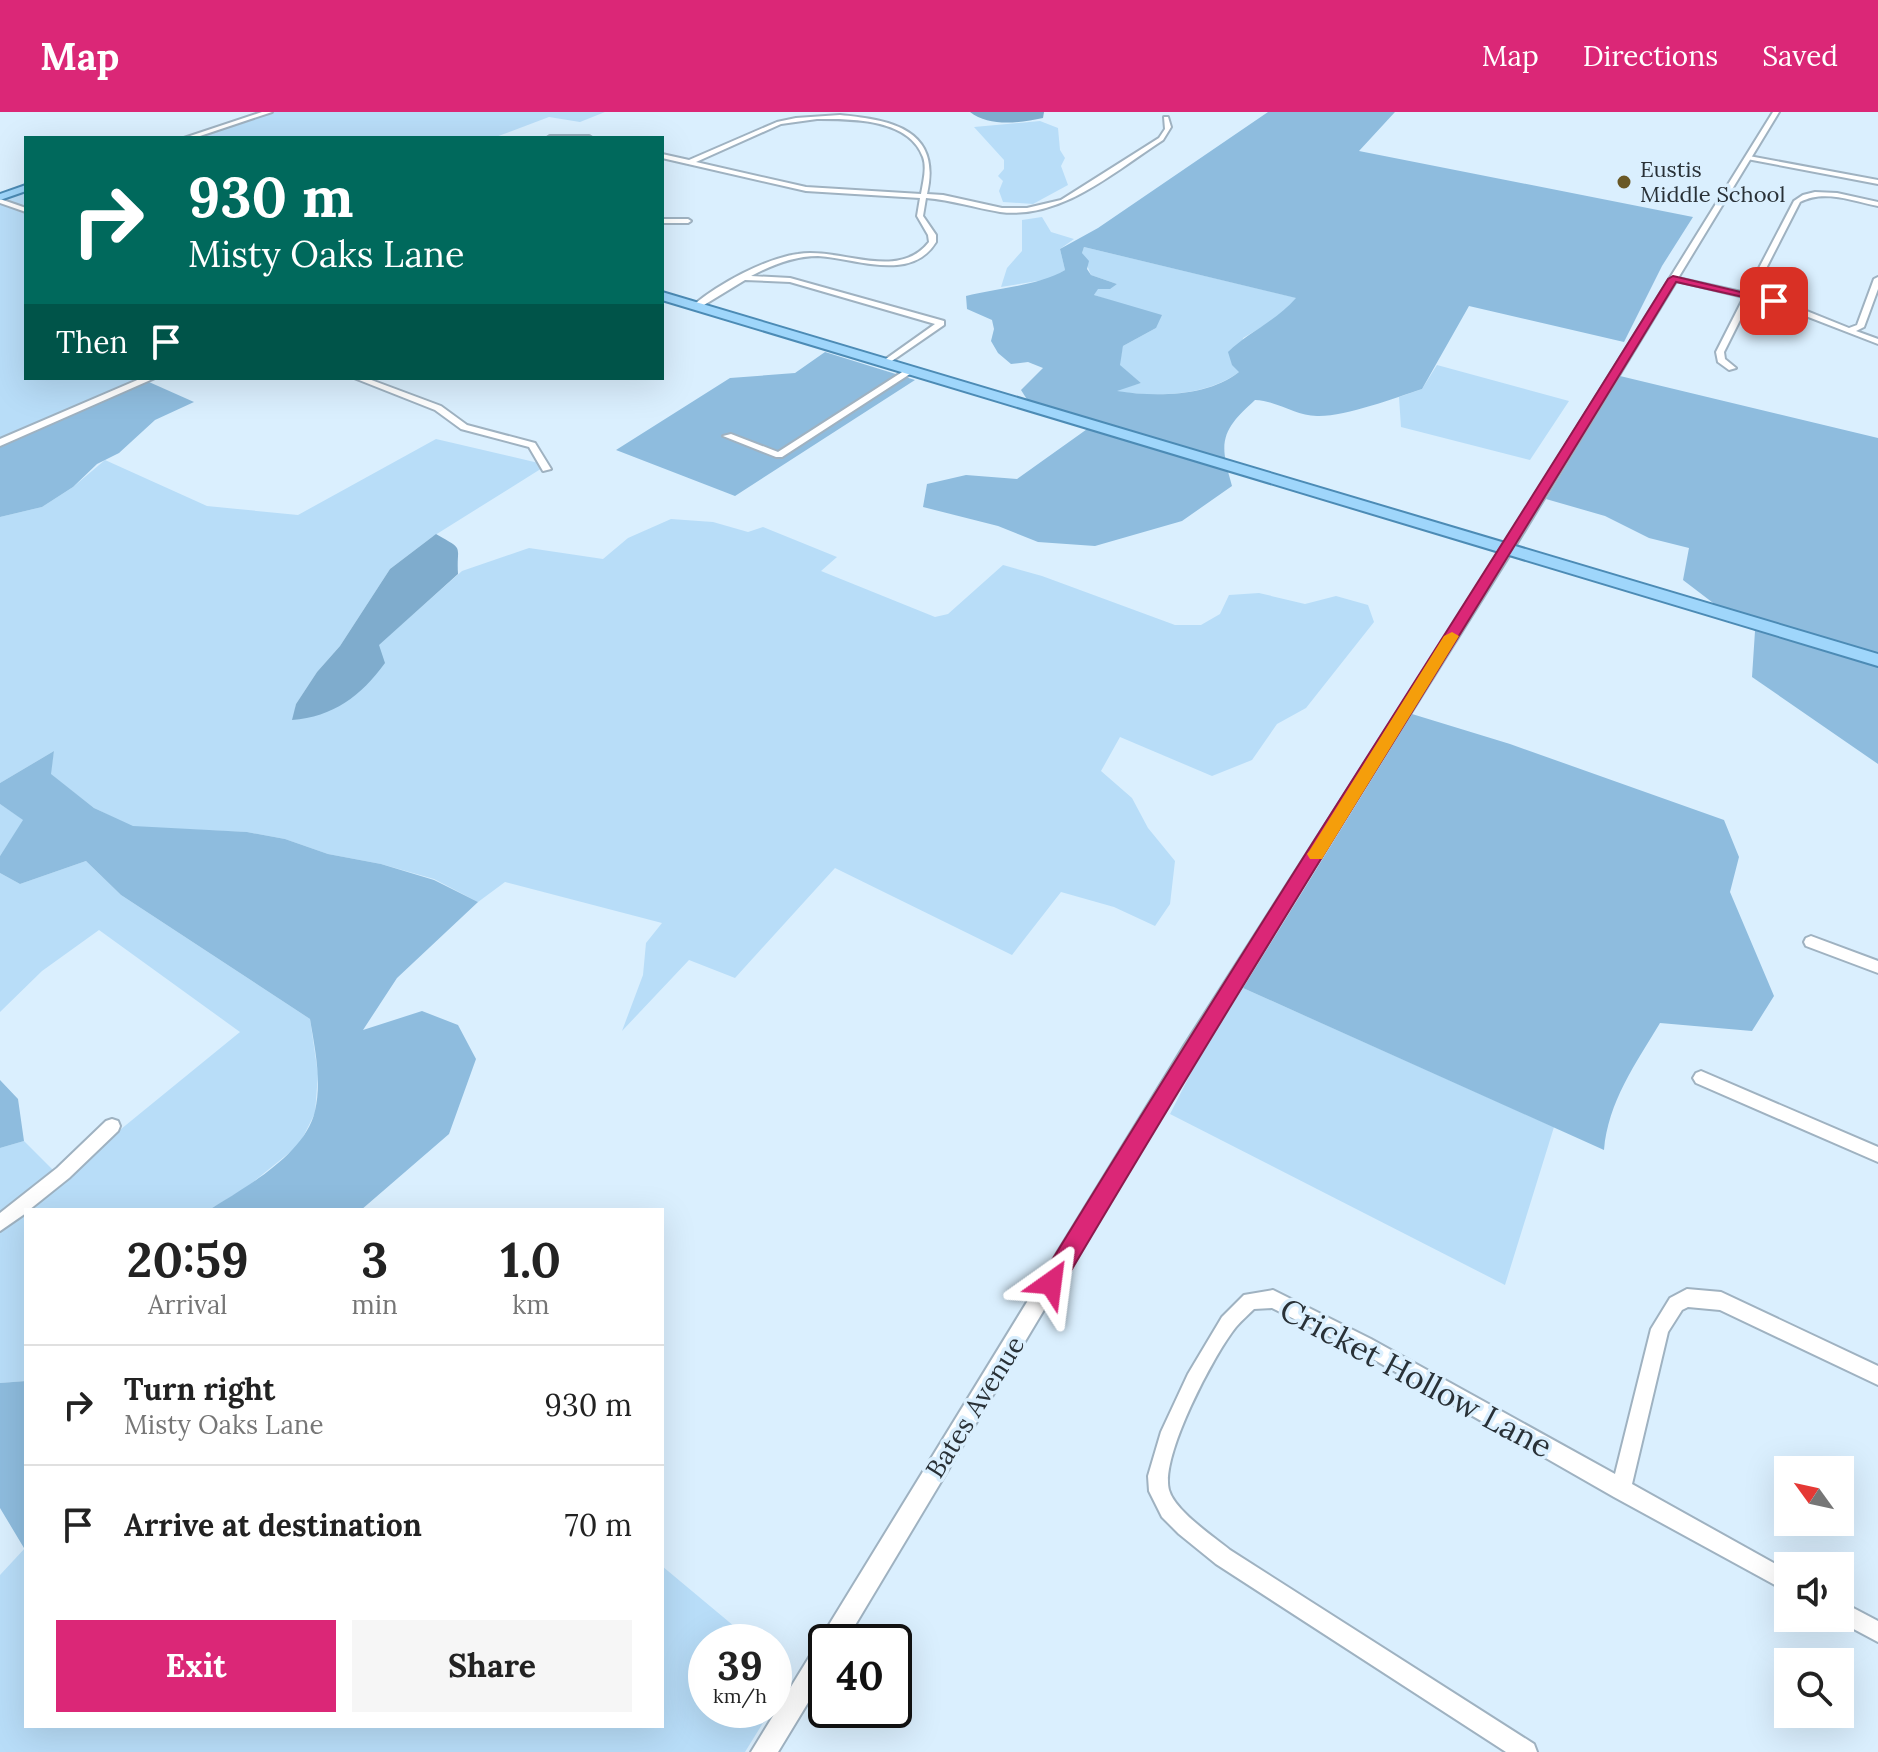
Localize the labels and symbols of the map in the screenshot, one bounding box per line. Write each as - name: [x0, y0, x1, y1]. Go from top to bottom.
- place label: Eustis Middle School: [1640, 155, 1785, 208]
- marker: Eustis Middle School: [1615, 173, 1633, 191]
- pin: [1740, 267, 1808, 335]
- position arrow: [1009, 1241, 1093, 1325]
- street label: Cricket Hollow Lane: [1273, 1288, 1559, 1467]
- street label: Bates Avenue: [918, 1330, 1031, 1484]
- north arrow: [1774, 1456, 1854, 1536]
- speed limit sign: 40: [808, 1624, 912, 1728]

